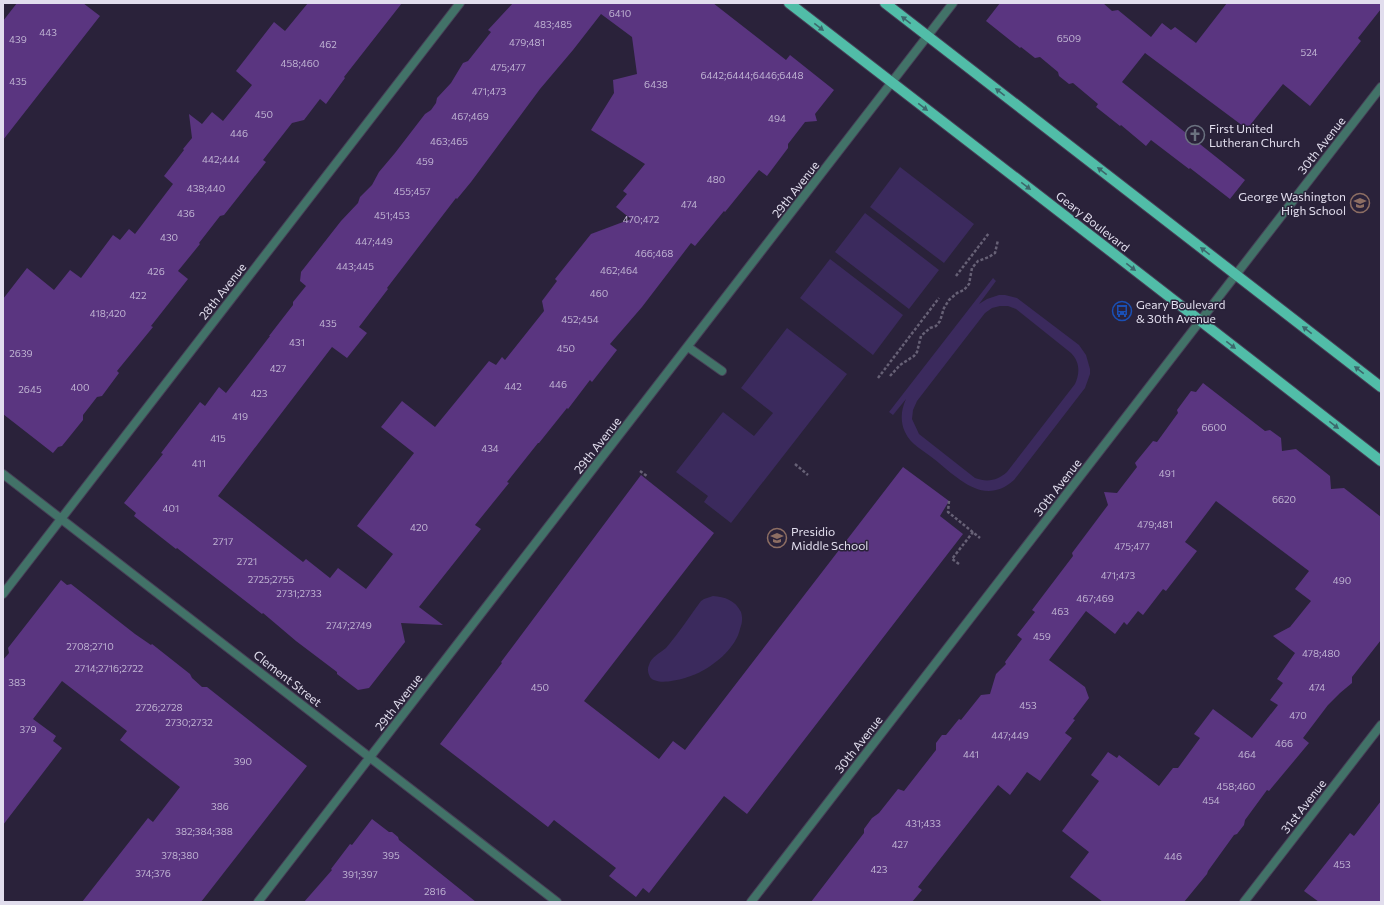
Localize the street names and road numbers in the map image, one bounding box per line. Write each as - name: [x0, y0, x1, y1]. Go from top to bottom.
- street label: 30th Avenue: [1294, 114, 1348, 176]
- street label: 29th Avenue: [769, 158, 821, 220]
- street label: Geary Boulevard: [1053, 188, 1133, 254]
- street label: 28th Avenue: [196, 260, 248, 322]
- street label: 29th Avenue: [571, 414, 623, 476]
- street label: 30th Avenue: [1030, 456, 1084, 518]
- street label: Clement Street: [251, 647, 325, 709]
- street label: 29th Avenue: [372, 671, 424, 733]
- street label: 30th Avenue: [831, 713, 885, 775]
- street label: 31st Avenue: [1278, 776, 1328, 836]

